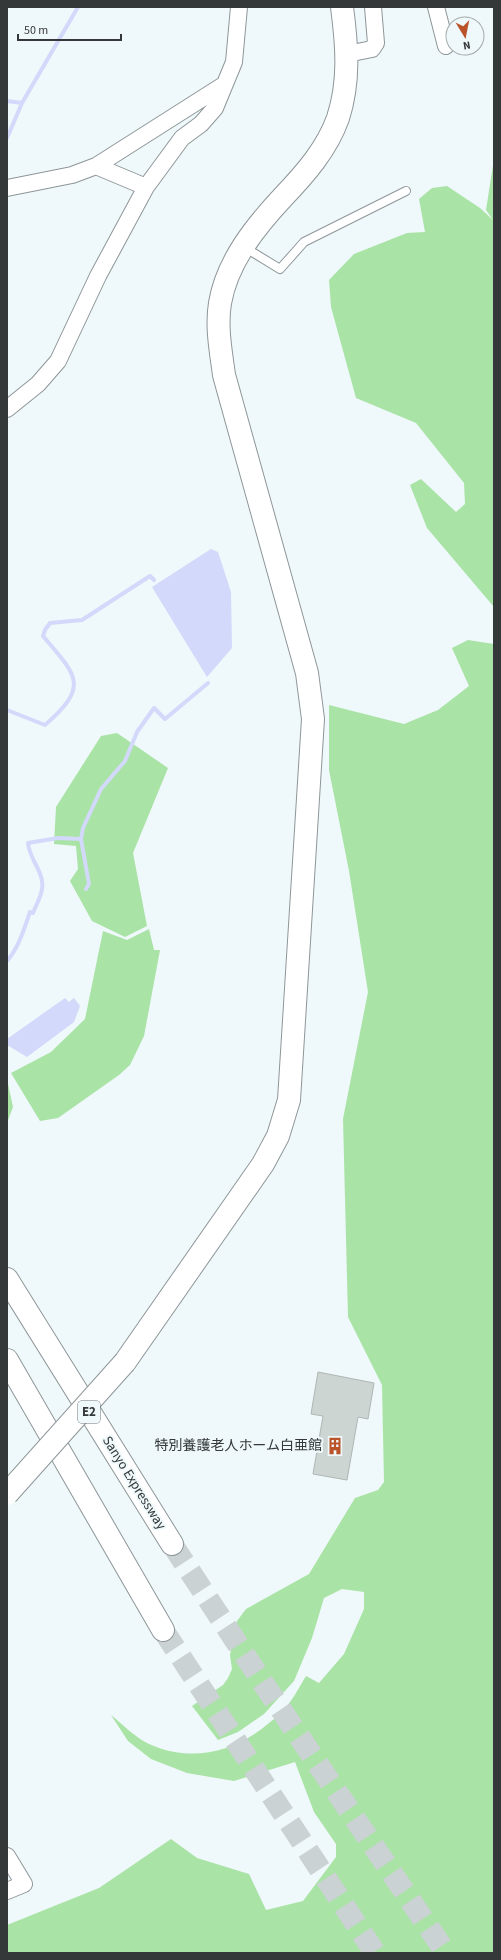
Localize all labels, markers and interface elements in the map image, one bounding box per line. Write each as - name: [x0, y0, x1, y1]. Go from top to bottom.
- scale bar: [18, 16, 121, 42]
- north arrow: [445, 16, 485, 56]
- text: 50 m: [24, 22, 48, 39]
- text: N: [462, 37, 472, 53]
- road number: E2: [78, 1401, 100, 1423]
- street label: Sanyo Expressway: [97, 1432, 171, 1534]
- place label: 特別養護老人ホーム白亜館: [154, 1436, 322, 1456]
- building icon: 特別養護老人ホーム白亜館: [325, 1436, 345, 1456]

